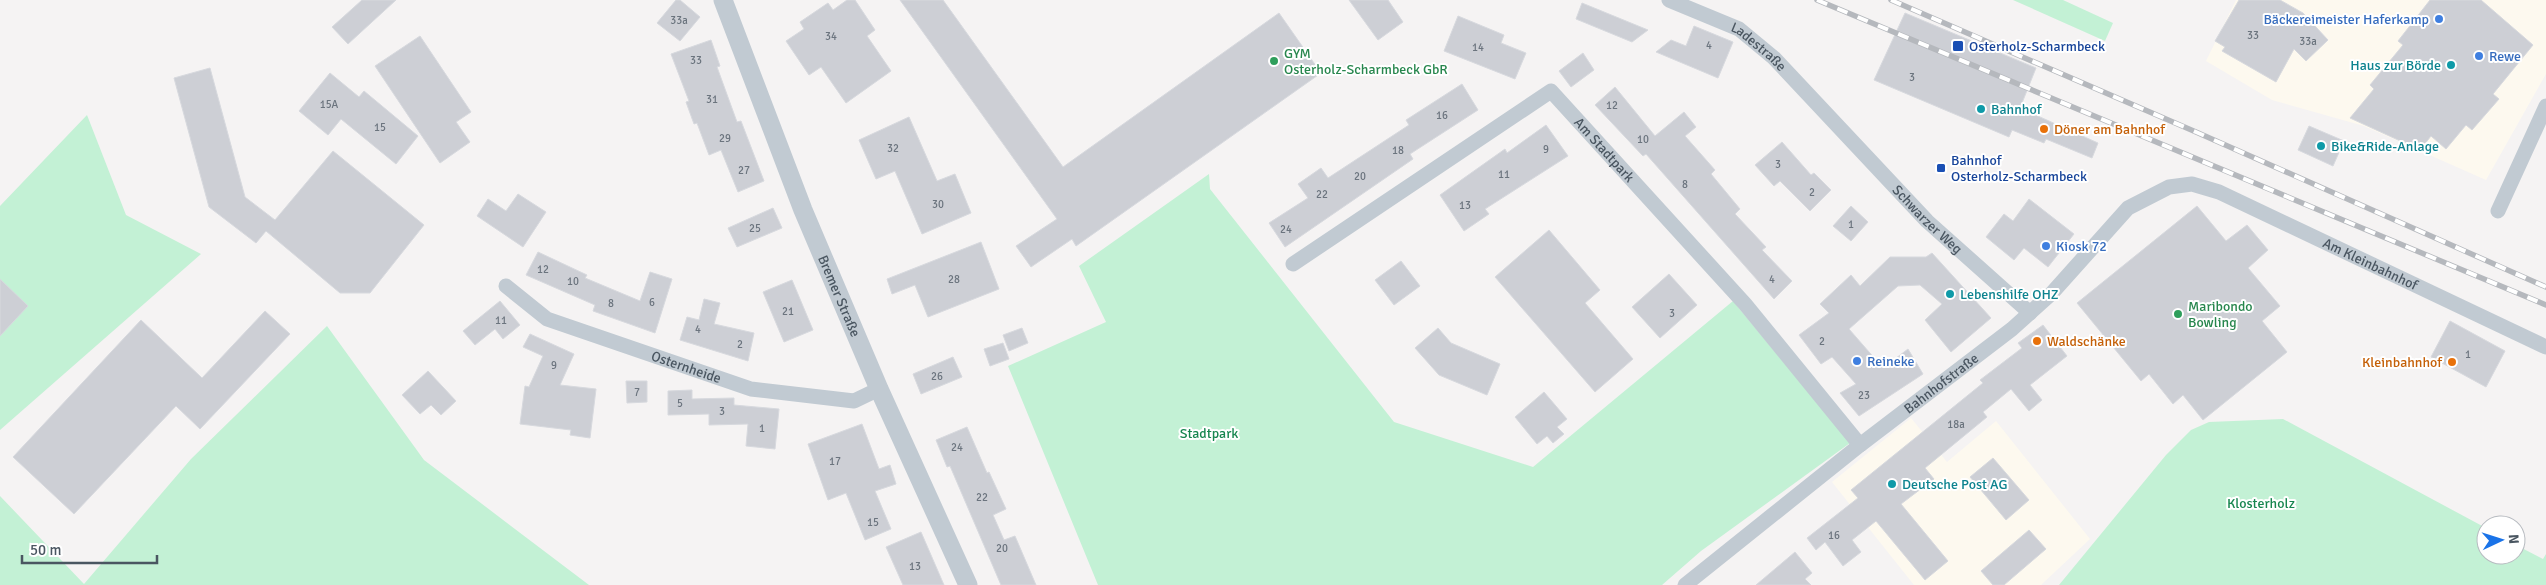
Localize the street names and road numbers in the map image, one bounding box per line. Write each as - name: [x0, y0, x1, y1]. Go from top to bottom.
- street label: Ladestraße: [1729, 18, 1790, 74]
- street label: Am Stadtpark: [1571, 114, 1638, 186]
- street label: Schwarzer Weg: [1889, 181, 1966, 257]
- street label: Am Kleinbahnhof: [2320, 234, 2422, 294]
- street label: Bremer Straße: [815, 252, 864, 339]
- street label: Osternheide: [649, 347, 724, 387]
- street label: Bahnhofstraße: [1900, 349, 1982, 417]

